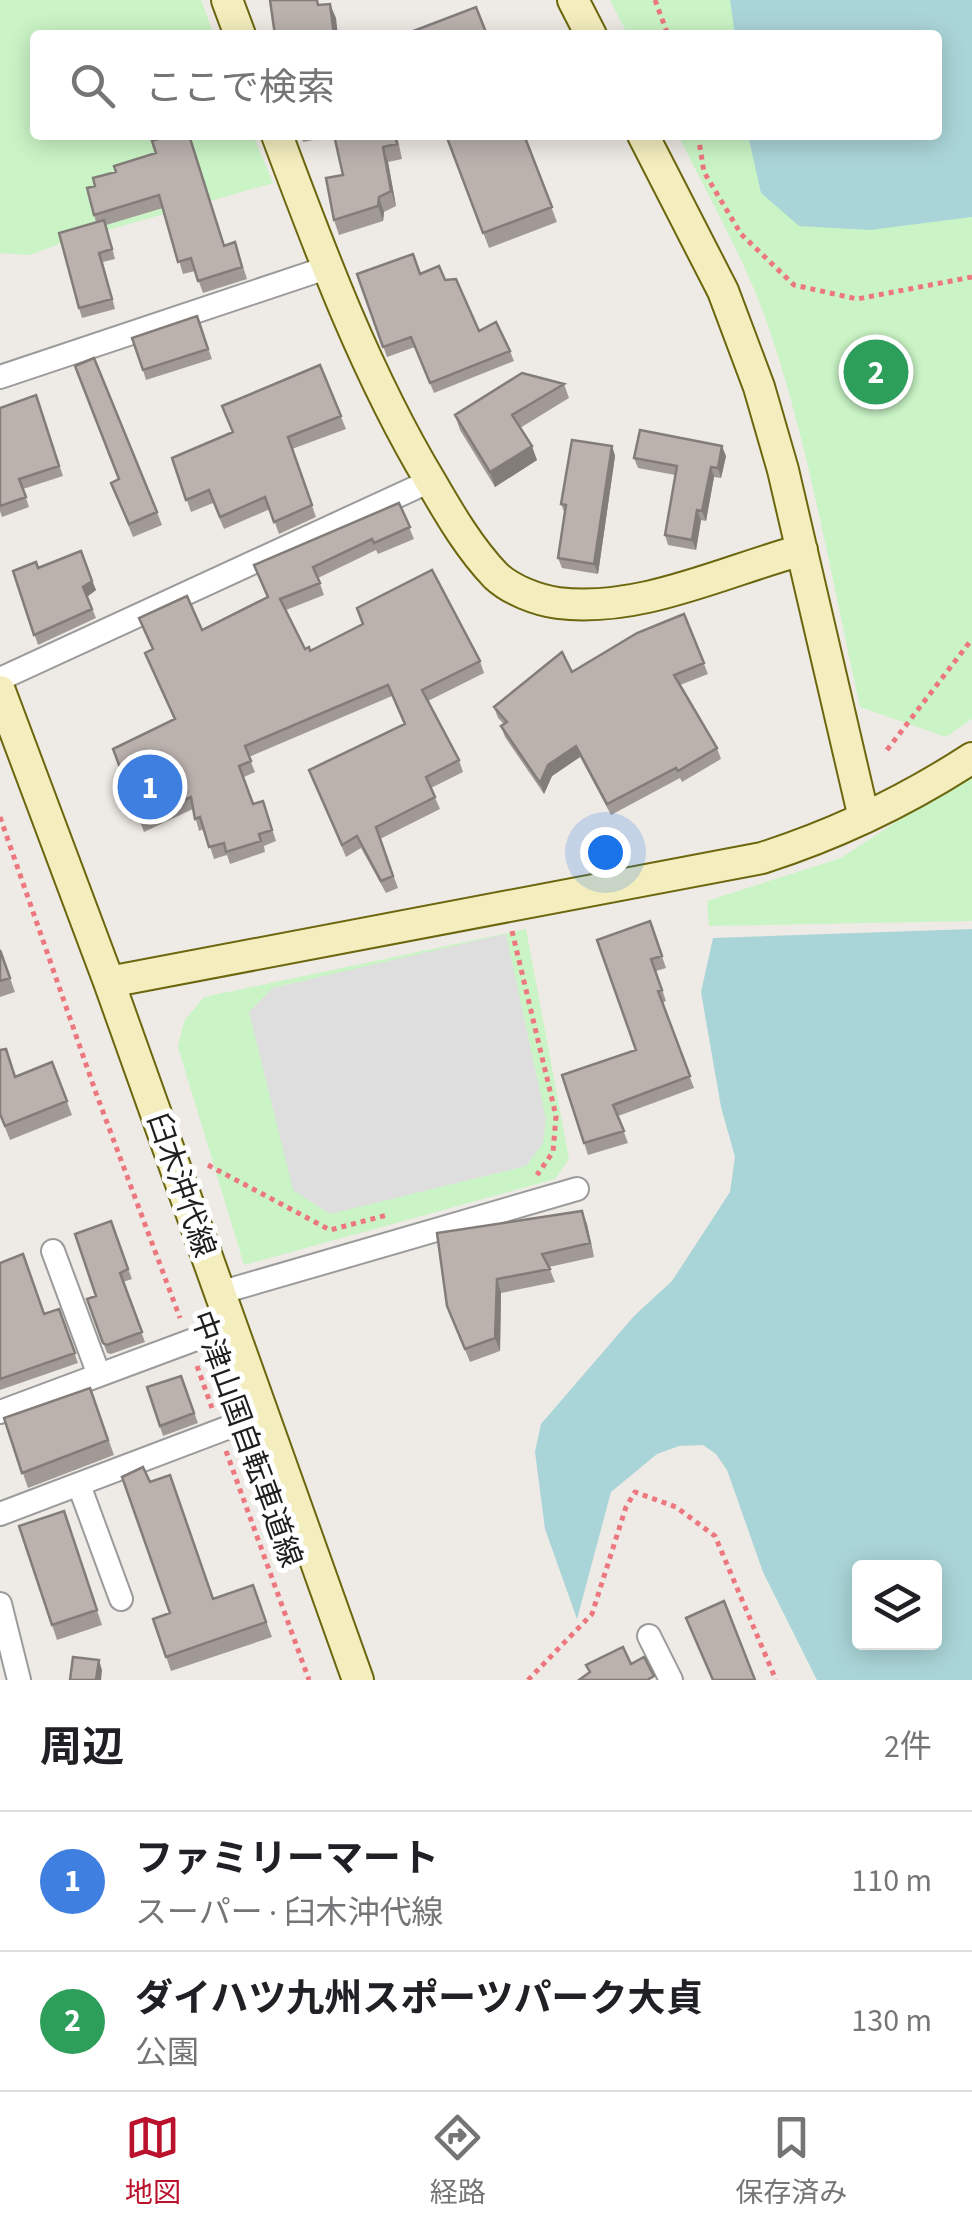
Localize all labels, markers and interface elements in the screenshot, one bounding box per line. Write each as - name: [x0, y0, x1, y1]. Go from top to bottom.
- search box: [30, 30, 942, 140]
- icon: search: [65, 58, 120, 113]
- text: ここで検索: [145, 61, 335, 115]
- pin: 2: [844, 334, 908, 410]
- pin: 1: [118, 750, 182, 824]
- your location: [580, 827, 631, 878]
- street label: 臼木沖代線: [136, 1107, 226, 1263]
- street label: 中津山国自転車道線: [180, 1305, 312, 1573]
- map controls: [852, 1560, 942, 1650]
- button: layers: [852, 1560, 942, 1650]
- text: 周辺: [40, 1718, 124, 1778]
- text: 2件: [884, 1724, 932, 1770]
- text: ファミリーマート: [135, 1832, 439, 1886]
- text: 1: [64, 1858, 81, 1904]
- text: 110 m: [851, 1858, 932, 1904]
- text: スーパー · 臼木沖代線: [135, 1890, 443, 1936]
- text: ダイハツ九州スポーツパーク大貞: [135, 1972, 703, 2026]
- text: 2: [64, 1998, 81, 2044]
- text: 130 m: [851, 1998, 932, 2044]
- text: 公園: [135, 2030, 199, 2076]
- tab: 地図: [125, 2110, 181, 2213]
- tab: 経路: [430, 2110, 486, 2213]
- tab: 保存済み: [735, 2110, 847, 2213]

